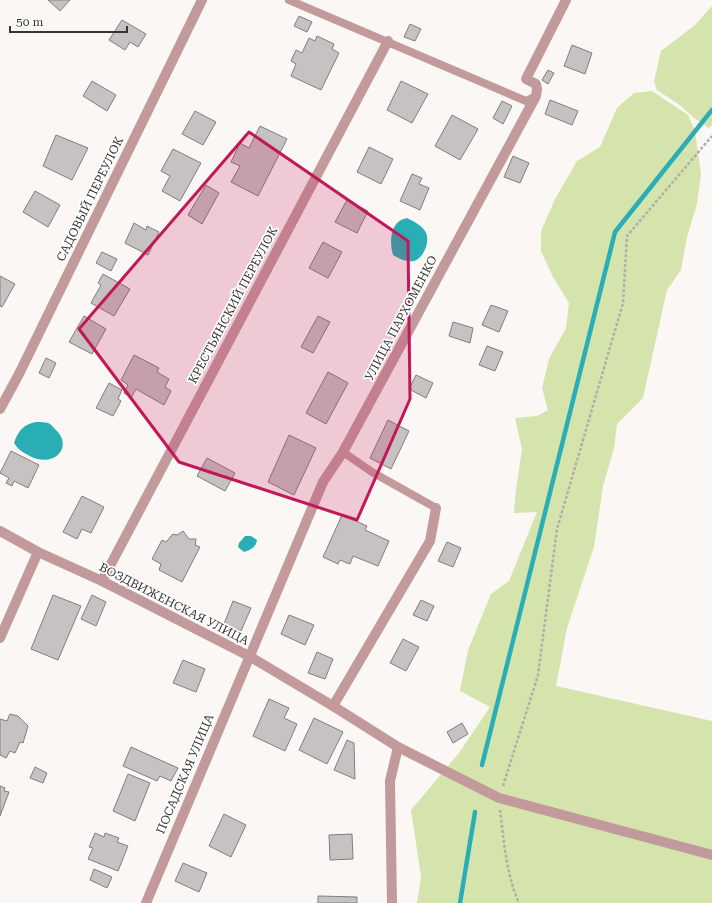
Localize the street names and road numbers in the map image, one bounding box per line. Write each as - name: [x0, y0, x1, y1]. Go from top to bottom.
- street label: САДОВЫЙ ПЕРЕУЛОК: [54, 134, 126, 264]
- street label: КРЕСТЬЯНСКИЙ ПЕРЕУЛОК: [186, 224, 281, 386]
- street label: УЛИЦА ПАРХОМЕНКО: [362, 253, 440, 383]
- street label: ВОЗДВИЖЕНСКАЯ УЛИЦА: [97, 560, 252, 648]
- street label: ПОСАДСКАЯ УЛИЦА: [153, 711, 217, 836]

